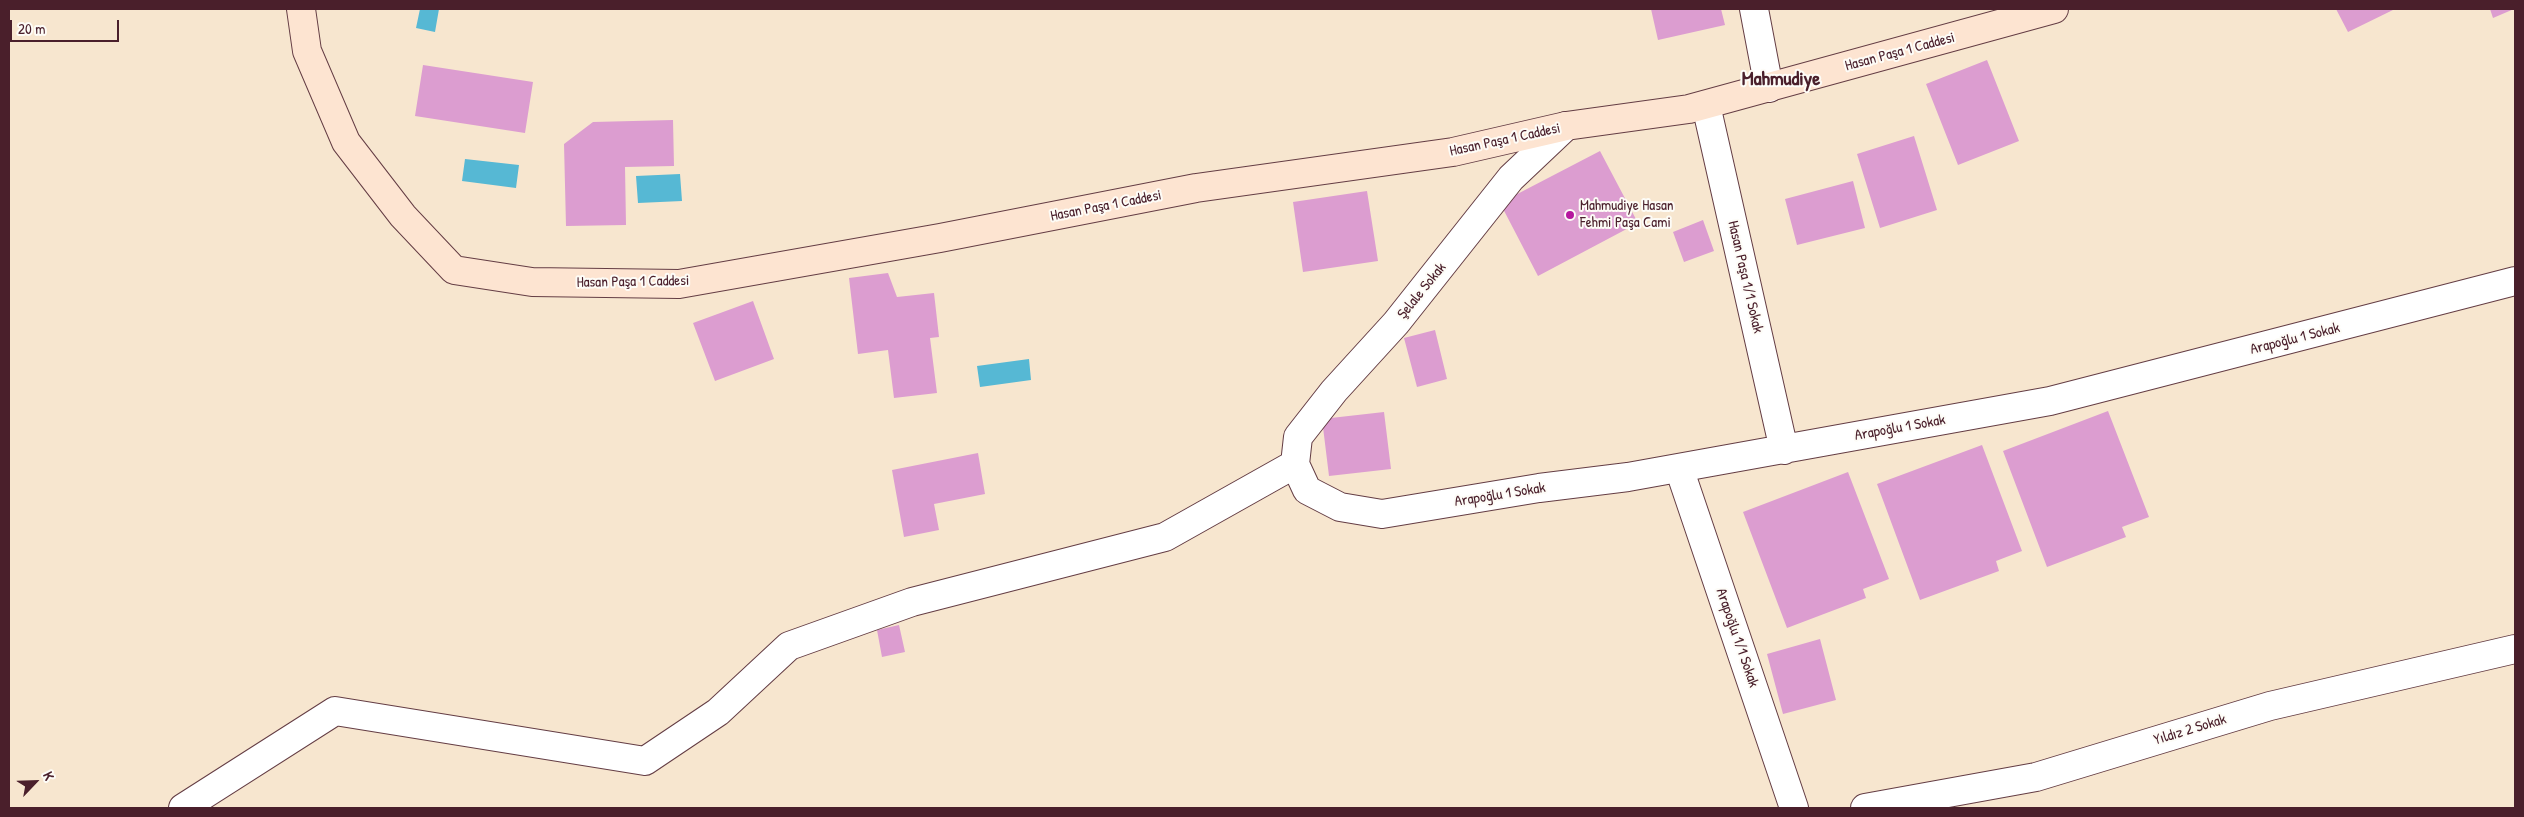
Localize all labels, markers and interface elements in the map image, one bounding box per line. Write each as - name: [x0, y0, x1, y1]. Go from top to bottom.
- scale bar: [12, 10, 121, 42]
- text: 20 m: [18, 18, 45, 39]
- street label: Hasan Paşa 1 Caddesi: [1843, 29, 1957, 75]
- district label: Mahmudiye: [1742, 68, 1820, 92]
- street label: Hasan Paşa 1 Caddesi: [1448, 119, 1562, 161]
- street label: Hasan Paşa 1 Caddesi: [1049, 186, 1163, 226]
- place label: Mahmudiye Hasan Fehmi Paşa Cami: [1580, 197, 1674, 232]
- marker: Mahmudiye Hasan Fehmi Paşa Cami: [1564, 209, 1576, 221]
- street label: Hasan Paşa 1/1 Sokak: [1723, 219, 1767, 335]
- street label: Şelale Sokak: [1394, 259, 1450, 323]
- street label: Hasan Paşa 1 Caddesi: [576, 272, 690, 292]
- street label: Arapoğlu 1 Sokak: [2248, 319, 2342, 359]
- street label: Arapoğlu 1 Sokak: [1853, 411, 1947, 445]
- street label: Arapoğlu 1 Sokak: [1453, 479, 1547, 511]
- street label: Arapoğlu 1/1 Sokak: [1712, 586, 1762, 690]
- street label: Yıldız 2 Sokak: [2152, 710, 2228, 750]
- north arrow: [10, 757, 60, 807]
- text: K: [39, 768, 59, 783]

